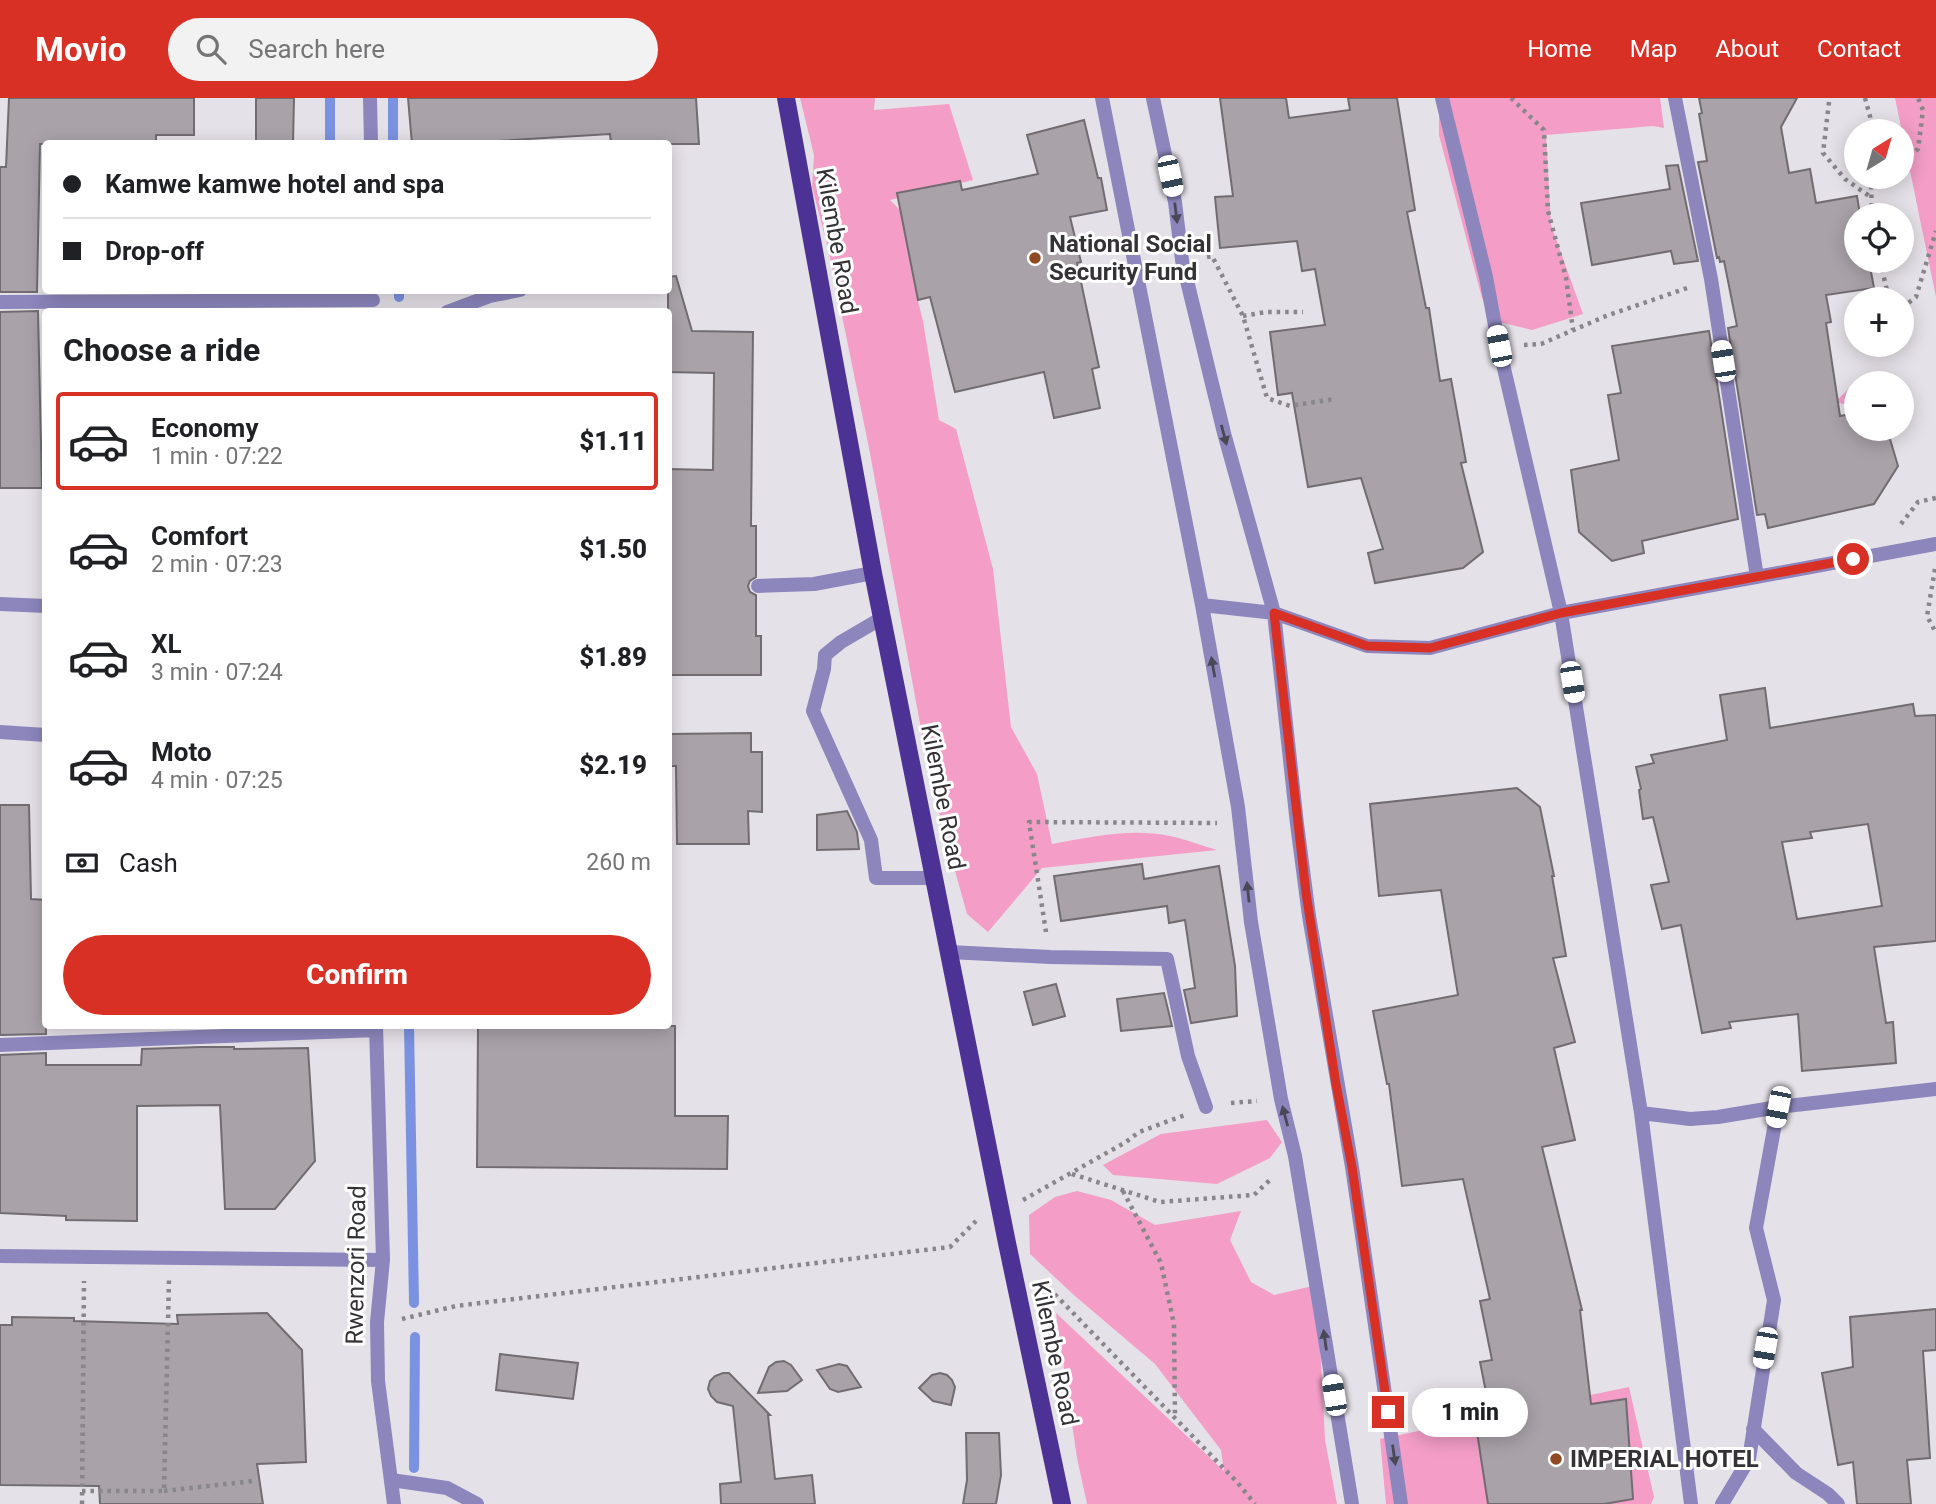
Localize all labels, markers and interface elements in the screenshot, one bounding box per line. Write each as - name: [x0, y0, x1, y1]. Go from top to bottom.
- search box: [168, 18, 658, 81]
- text: Movio: [35, 30, 126, 69]
- icon: search: [192, 30, 230, 68]
- text: Search here: [248, 34, 385, 64]
- text: Home: [1527, 35, 1592, 63]
- text: Map: [1630, 35, 1677, 63]
- text: About: [1715, 35, 1779, 63]
- text: Contact: [1817, 35, 1901, 63]
- north arrow: [1844, 119, 1914, 189]
- map controls: [1844, 119, 1914, 441]
- car: [1156, 153, 1185, 199]
- street label: Kilembe Road: [810, 166, 864, 316]
- text: Kamwe kamwe hotel and spa: [105, 169, 444, 199]
- one-way arrow: [1171, 202, 1182, 224]
- button: locate: [1844, 203, 1914, 273]
- place label: National Social Security Fund: [1049, 230, 1212, 286]
- text: Drop-off: [105, 236, 204, 266]
- marker: National Social Security Fund: [1027, 250, 1043, 266]
- button: +: [1844, 287, 1914, 357]
- car: [1485, 323, 1514, 369]
- text: Choose a ride: [63, 331, 260, 369]
- car: [1710, 339, 1737, 383]
- button: −: [1844, 371, 1914, 441]
- icon: car: [67, 410, 130, 473]
- text: Economy: [151, 413, 258, 443]
- one-way arrow: [1220, 425, 1230, 446]
- text: $1.11: [579, 426, 647, 456]
- text: 1 min · 07:22: [151, 443, 283, 470]
- icon: car: [67, 518, 130, 581]
- text: Comfort: [151, 521, 248, 551]
- text: $1.50: [579, 534, 647, 564]
- route start: [1837, 543, 1869, 575]
- text: 2 min · 07:23: [151, 551, 283, 578]
- icon: car: [67, 626, 130, 689]
- text: XL: [151, 629, 182, 659]
- text: $1.89: [579, 642, 647, 672]
- one-way arrow: [1208, 656, 1219, 678]
- text: 3 min · 07:24: [151, 659, 283, 686]
- car: [1559, 660, 1586, 704]
- street label: Kilembe Road: [915, 722, 971, 872]
- icon: car: [67, 734, 130, 797]
- text: Moto: [151, 737, 212, 767]
- text: $2.19: [579, 750, 647, 780]
- text: 4 min · 07:25: [151, 767, 283, 794]
- icon: cash: [63, 844, 101, 882]
- text: Cash: [119, 848, 178, 878]
- text: 260 m: [586, 849, 651, 876]
- one-way arrow: [1242, 881, 1253, 903]
- button: Confirm: [63, 935, 651, 1015]
- car: [1764, 1084, 1793, 1130]
- one-way arrow: [1279, 1105, 1290, 1127]
- street label: Rwenzori Road: [341, 1185, 371, 1345]
- street label: Kilembe Road: [1026, 1278, 1084, 1428]
- car: [1752, 1325, 1779, 1371]
- one-way arrow: [1320, 1329, 1331, 1351]
- car: [1321, 1373, 1348, 1417]
- callout: 1 min: [1412, 1388, 1528, 1436]
- route end: [1372, 1396, 1404, 1428]
- text: 1 min: [1441, 1399, 1499, 1426]
- one-way arrow: [1389, 1445, 1400, 1467]
- place label: IMPERIAL HOTEL: [1570, 1445, 1759, 1473]
- marker: IMPERIAL HOTEL: [1548, 1451, 1564, 1467]

